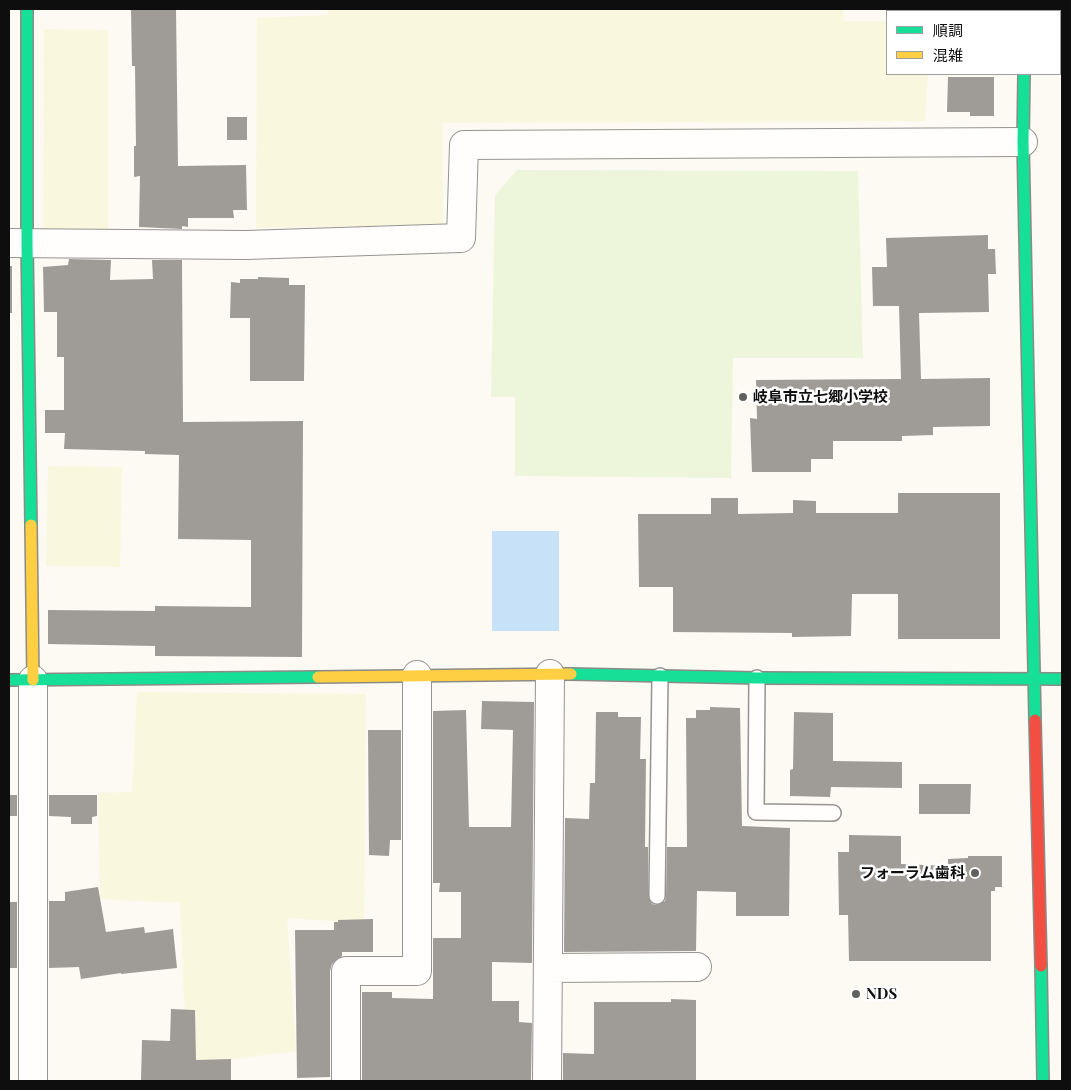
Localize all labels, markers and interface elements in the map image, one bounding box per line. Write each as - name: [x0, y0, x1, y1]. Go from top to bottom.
- legend: [886, 10, 1061, 75]
- text: 順調: [933, 20, 963, 40]
- text: 混雑: [933, 45, 963, 65]
- place label: 岐阜市立七郷小学校: [753, 388, 888, 406]
- marker: 岐阜市立七郷小学校: [737, 391, 749, 403]
- place label: フォーラム歯科: [860, 864, 965, 882]
- marker: フォーラム歯科: [969, 867, 981, 879]
- place label: NDS: [866, 985, 897, 1003]
- marker: NDS: [850, 988, 862, 1000]

